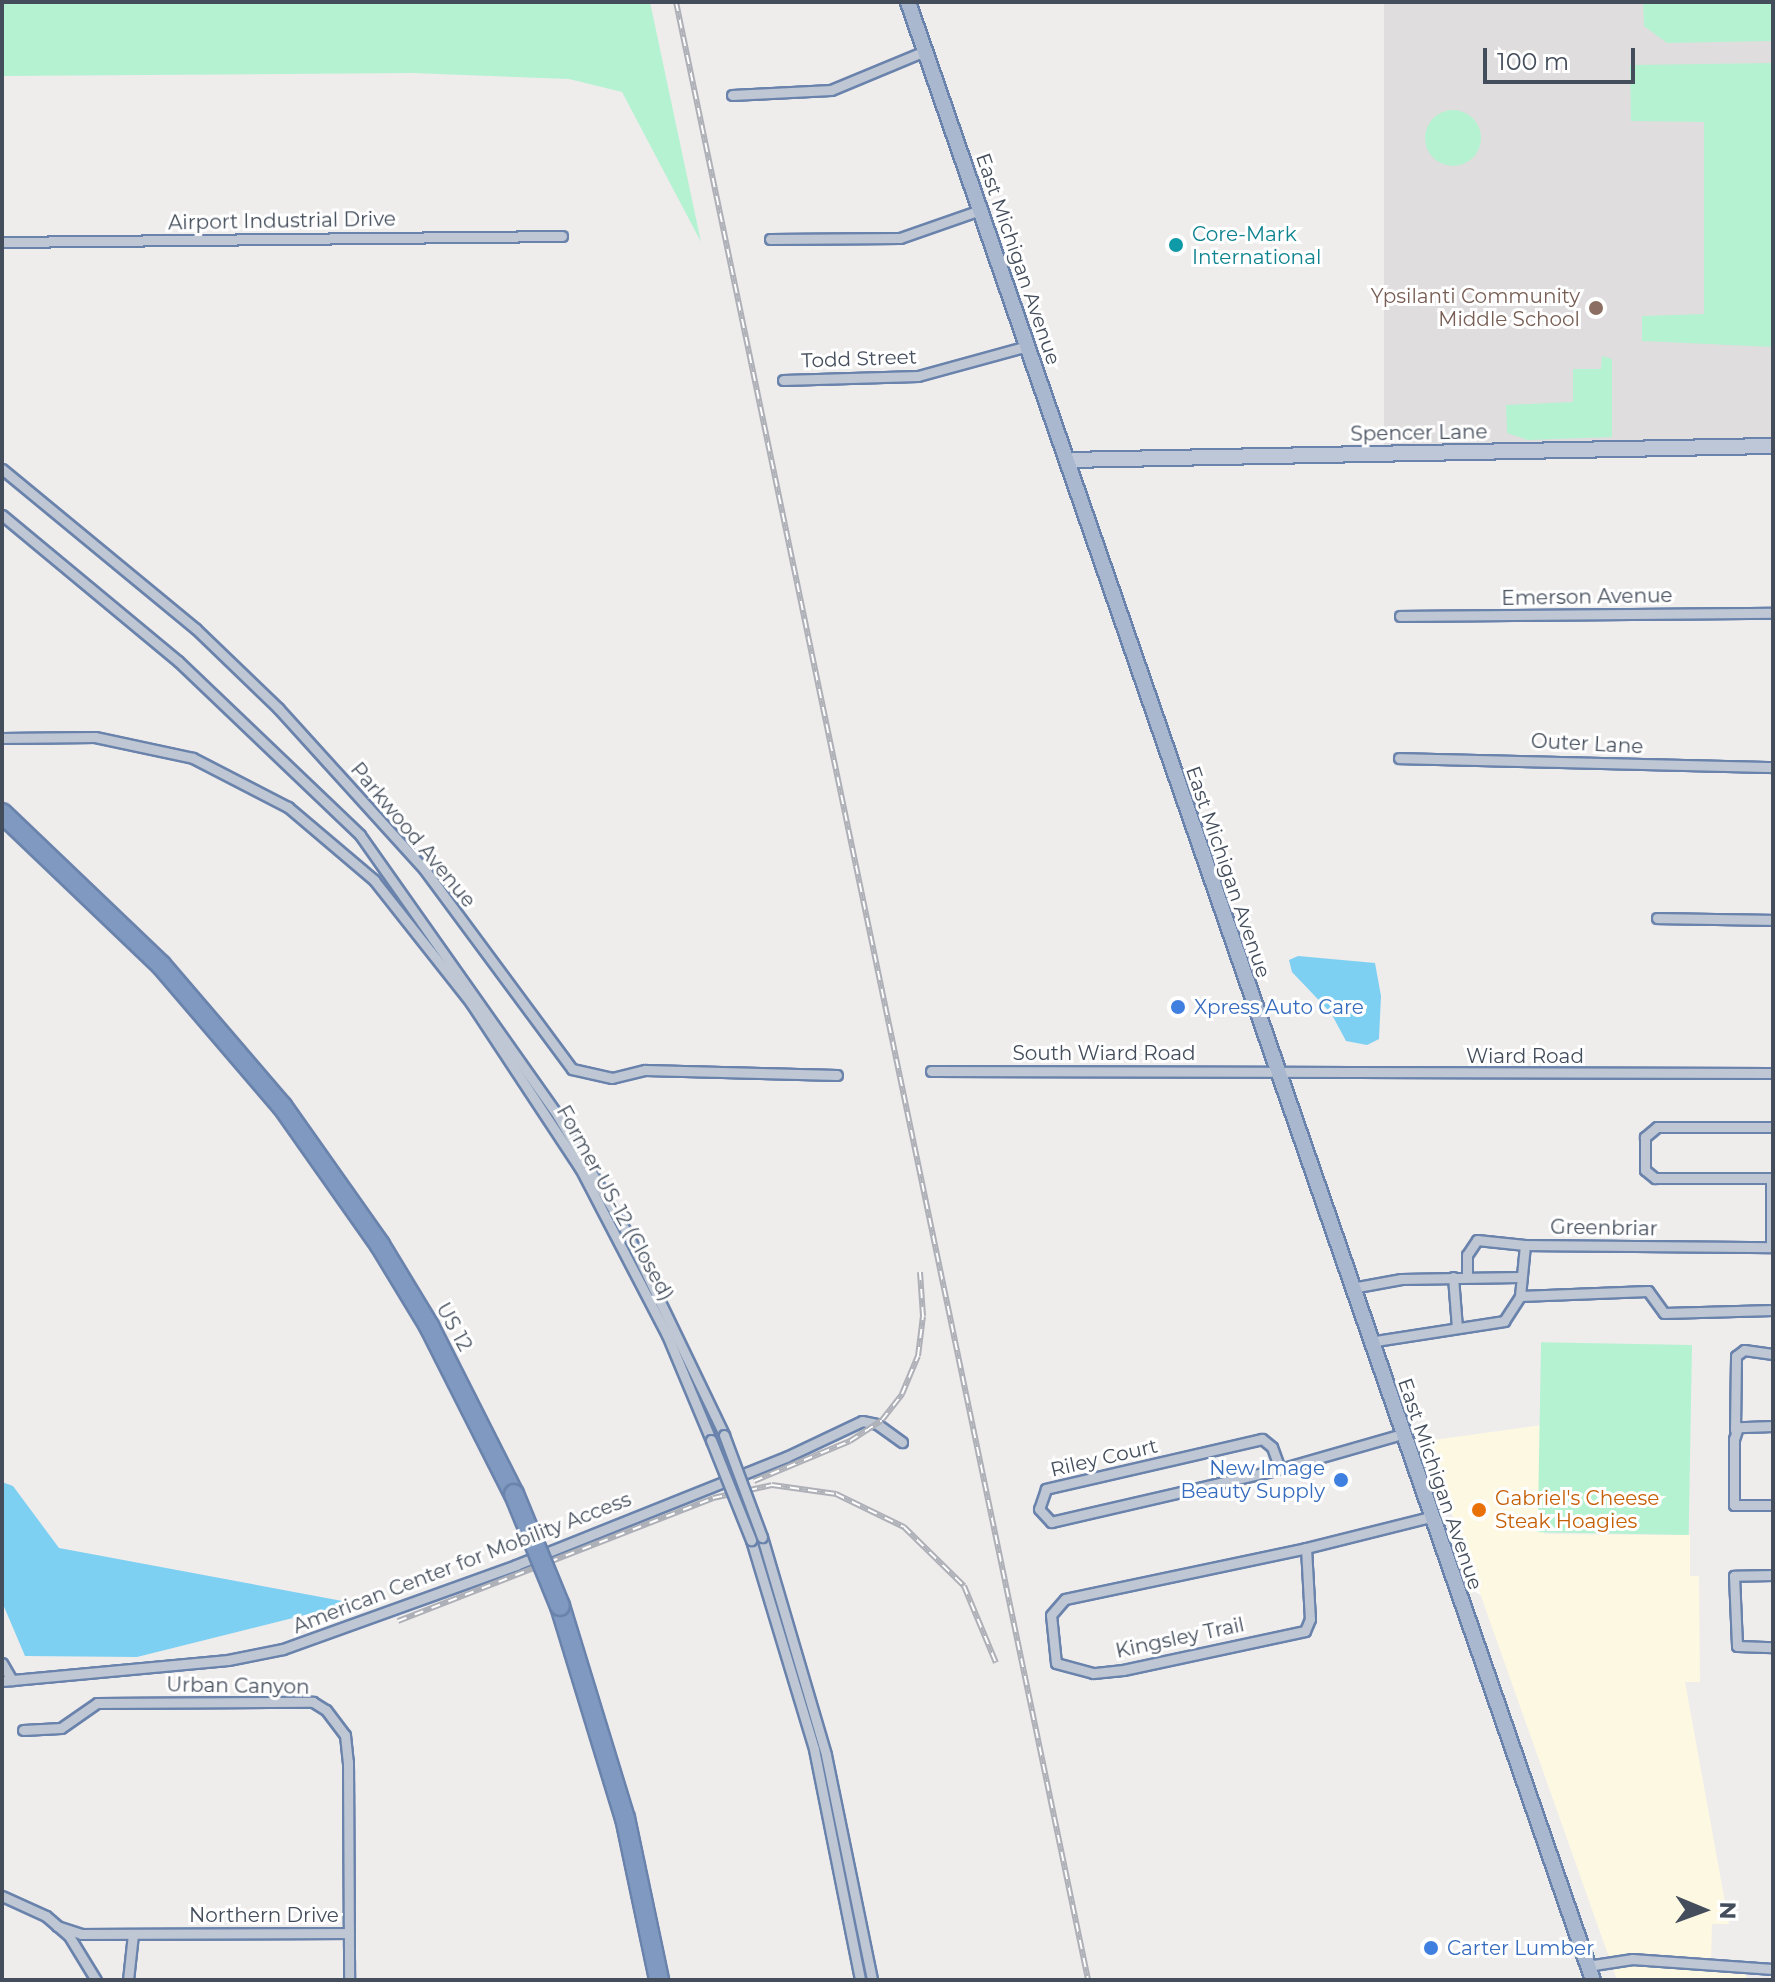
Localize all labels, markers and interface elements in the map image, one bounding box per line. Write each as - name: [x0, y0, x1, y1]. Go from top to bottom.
- scale bar: [1487, 32, 1639, 82]
- text: 100 m: [1497, 47, 1569, 76]
- street label: East Michigan Avenue: [970, 150, 1066, 368]
- street label: Airport Industrial Drive: [168, 207, 396, 235]
- place label: Core-Mark International: [1192, 222, 1321, 269]
- marker: Core-Mark International: [1167, 236, 1185, 254]
- place label: Ypsilanti Community Middle School: [1371, 284, 1580, 331]
- marker: Ypsilanti Community Middle School: [1587, 299, 1605, 317]
- street label: Todd Street: [801, 345, 917, 373]
- street label: Spencer Lane: [1350, 420, 1488, 446]
- street label: Emerson Avenue: [1501, 584, 1673, 610]
- street label: Outer Lane: [1530, 729, 1644, 759]
- street label: Parkwood Avenue: [345, 758, 481, 912]
- street label: East Michigan Avenue: [1180, 763, 1276, 981]
- place label: Xpress Auto Care: [1194, 995, 1364, 1019]
- marker: Xpress Auto Care: [1169, 998, 1187, 1016]
- street label: South Wiard Road: [1012, 1041, 1196, 1065]
- street label: Wiard Road: [1466, 1044, 1584, 1068]
- street label: Former US-12 (Closed): [551, 1101, 679, 1305]
- street label: Greenbriar: [1550, 1215, 1658, 1241]
- street label: US 12: [431, 1298, 477, 1356]
- street label: East Michigan Avenue: [1392, 1375, 1488, 1593]
- street label: Riley Court: [1048, 1434, 1160, 1482]
- place label: New Image Beauty Supply: [1180, 1456, 1325, 1503]
- marker: New Image Beauty Supply: [1332, 1471, 1350, 1489]
- place label: Gabriel's Cheese Steak Hoagies: [1495, 1486, 1659, 1533]
- street label: American Center for Mobility Access: [290, 1487, 634, 1639]
- marker: Gabriel's Cheese Steak Hoagies: [1470, 1501, 1488, 1519]
- street label: Kingsley Trail: [1113, 1613, 1247, 1663]
- street label: Urban Canyon: [166, 1673, 310, 1699]
- north arrow: [1663, 1870, 1743, 1950]
- text: N: [1714, 1901, 1741, 1920]
- street label: Northern Drive: [189, 1903, 339, 1927]
- place label: Carter Lumber: [1447, 1936, 1594, 1960]
- marker: Carter Lumber: [1422, 1939, 1440, 1957]

